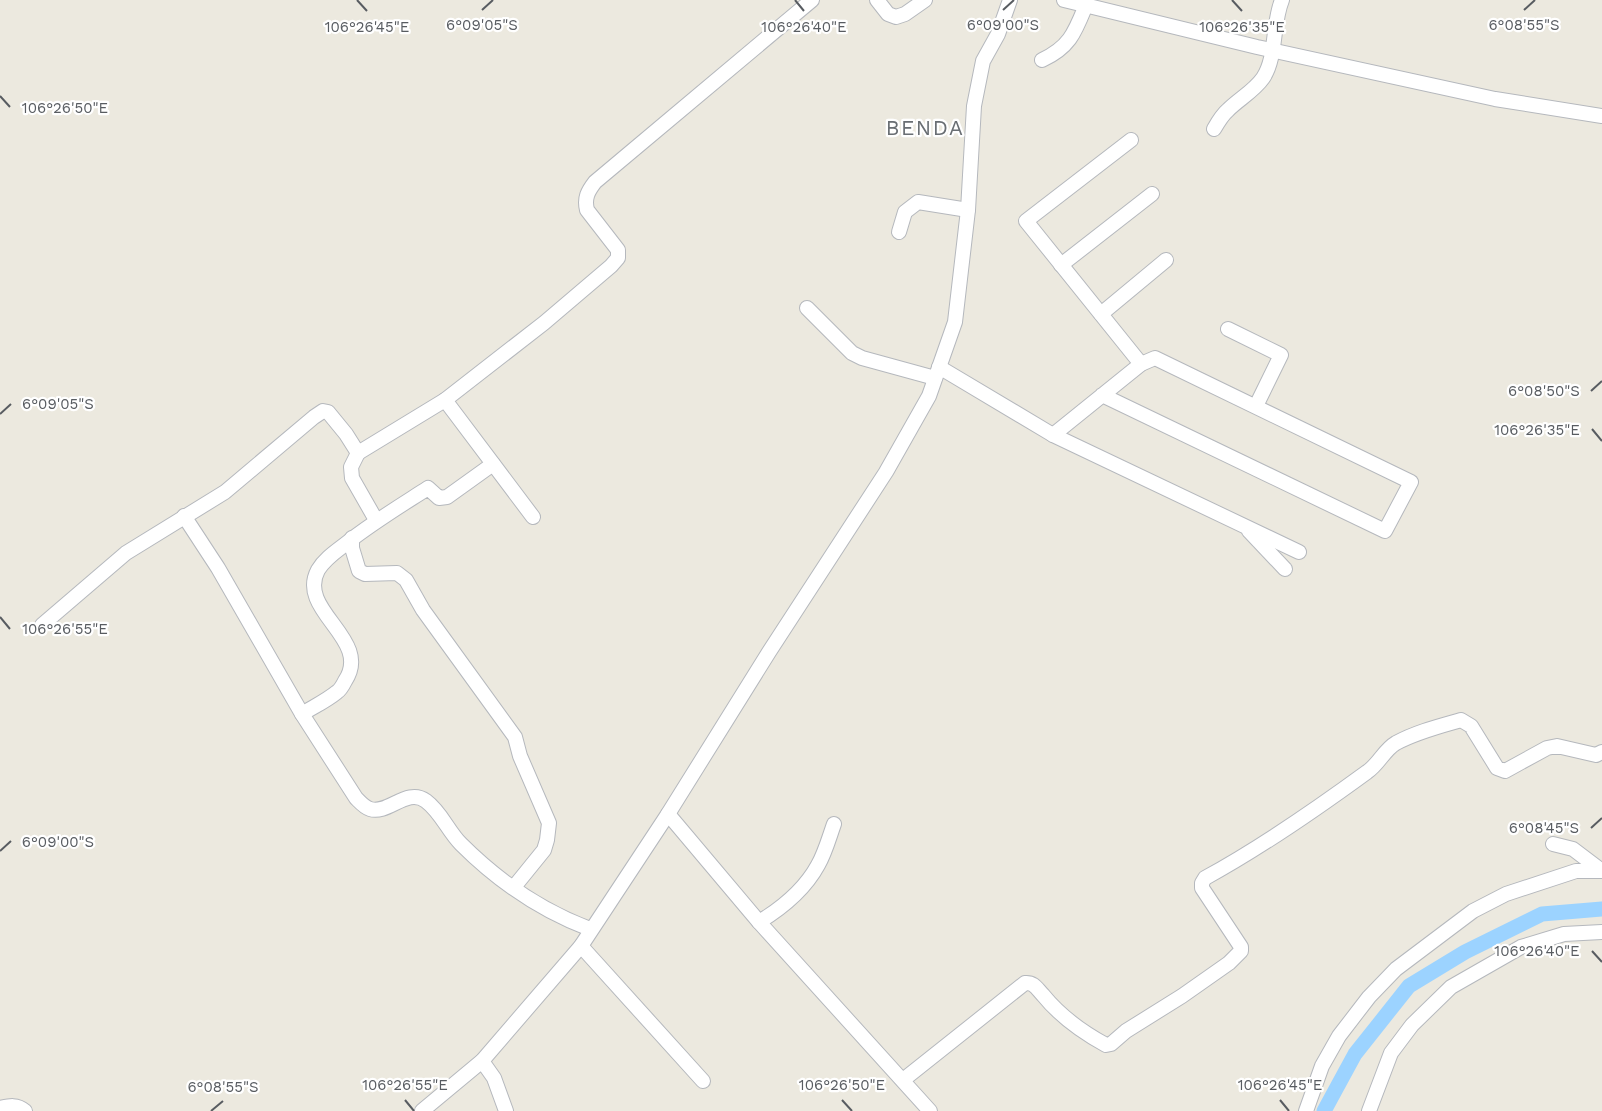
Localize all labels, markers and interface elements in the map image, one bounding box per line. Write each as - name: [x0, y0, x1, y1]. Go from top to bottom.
- text: 6°09'05"S: [446, 16, 518, 34]
- text: 6°09'00"S: [967, 16, 1039, 34]
- text: 6°08'55"S: [1488, 16, 1560, 34]
- text: 106°26'45"E: [325, 18, 409, 36]
- text: 106°26'40"E: [761, 18, 847, 36]
- text: 106°26'35"E: [1199, 18, 1285, 36]
- text: 106°26'50"E: [22, 99, 108, 117]
- district label: BENDA: [886, 115, 964, 140]
- text: 6°08'50"S: [1508, 382, 1580, 400]
- text: 6°09'05"S: [22, 395, 94, 413]
- text: 106°26'35"E: [1494, 421, 1580, 439]
- text: 106°26'55"E: [22, 620, 108, 638]
- text: 6°08'45"S: [1509, 819, 1579, 837]
- text: 6°09'00"S: [22, 833, 94, 851]
- text: 106°26'40"E: [1494, 942, 1580, 960]
- text: 106°26'55"E: [362, 1076, 448, 1094]
- text: 106°26'50"E: [799, 1076, 885, 1094]
- text: 106°26'45"E: [1238, 1076, 1322, 1094]
- text: 6°08'55"S: [187, 1078, 259, 1096]

